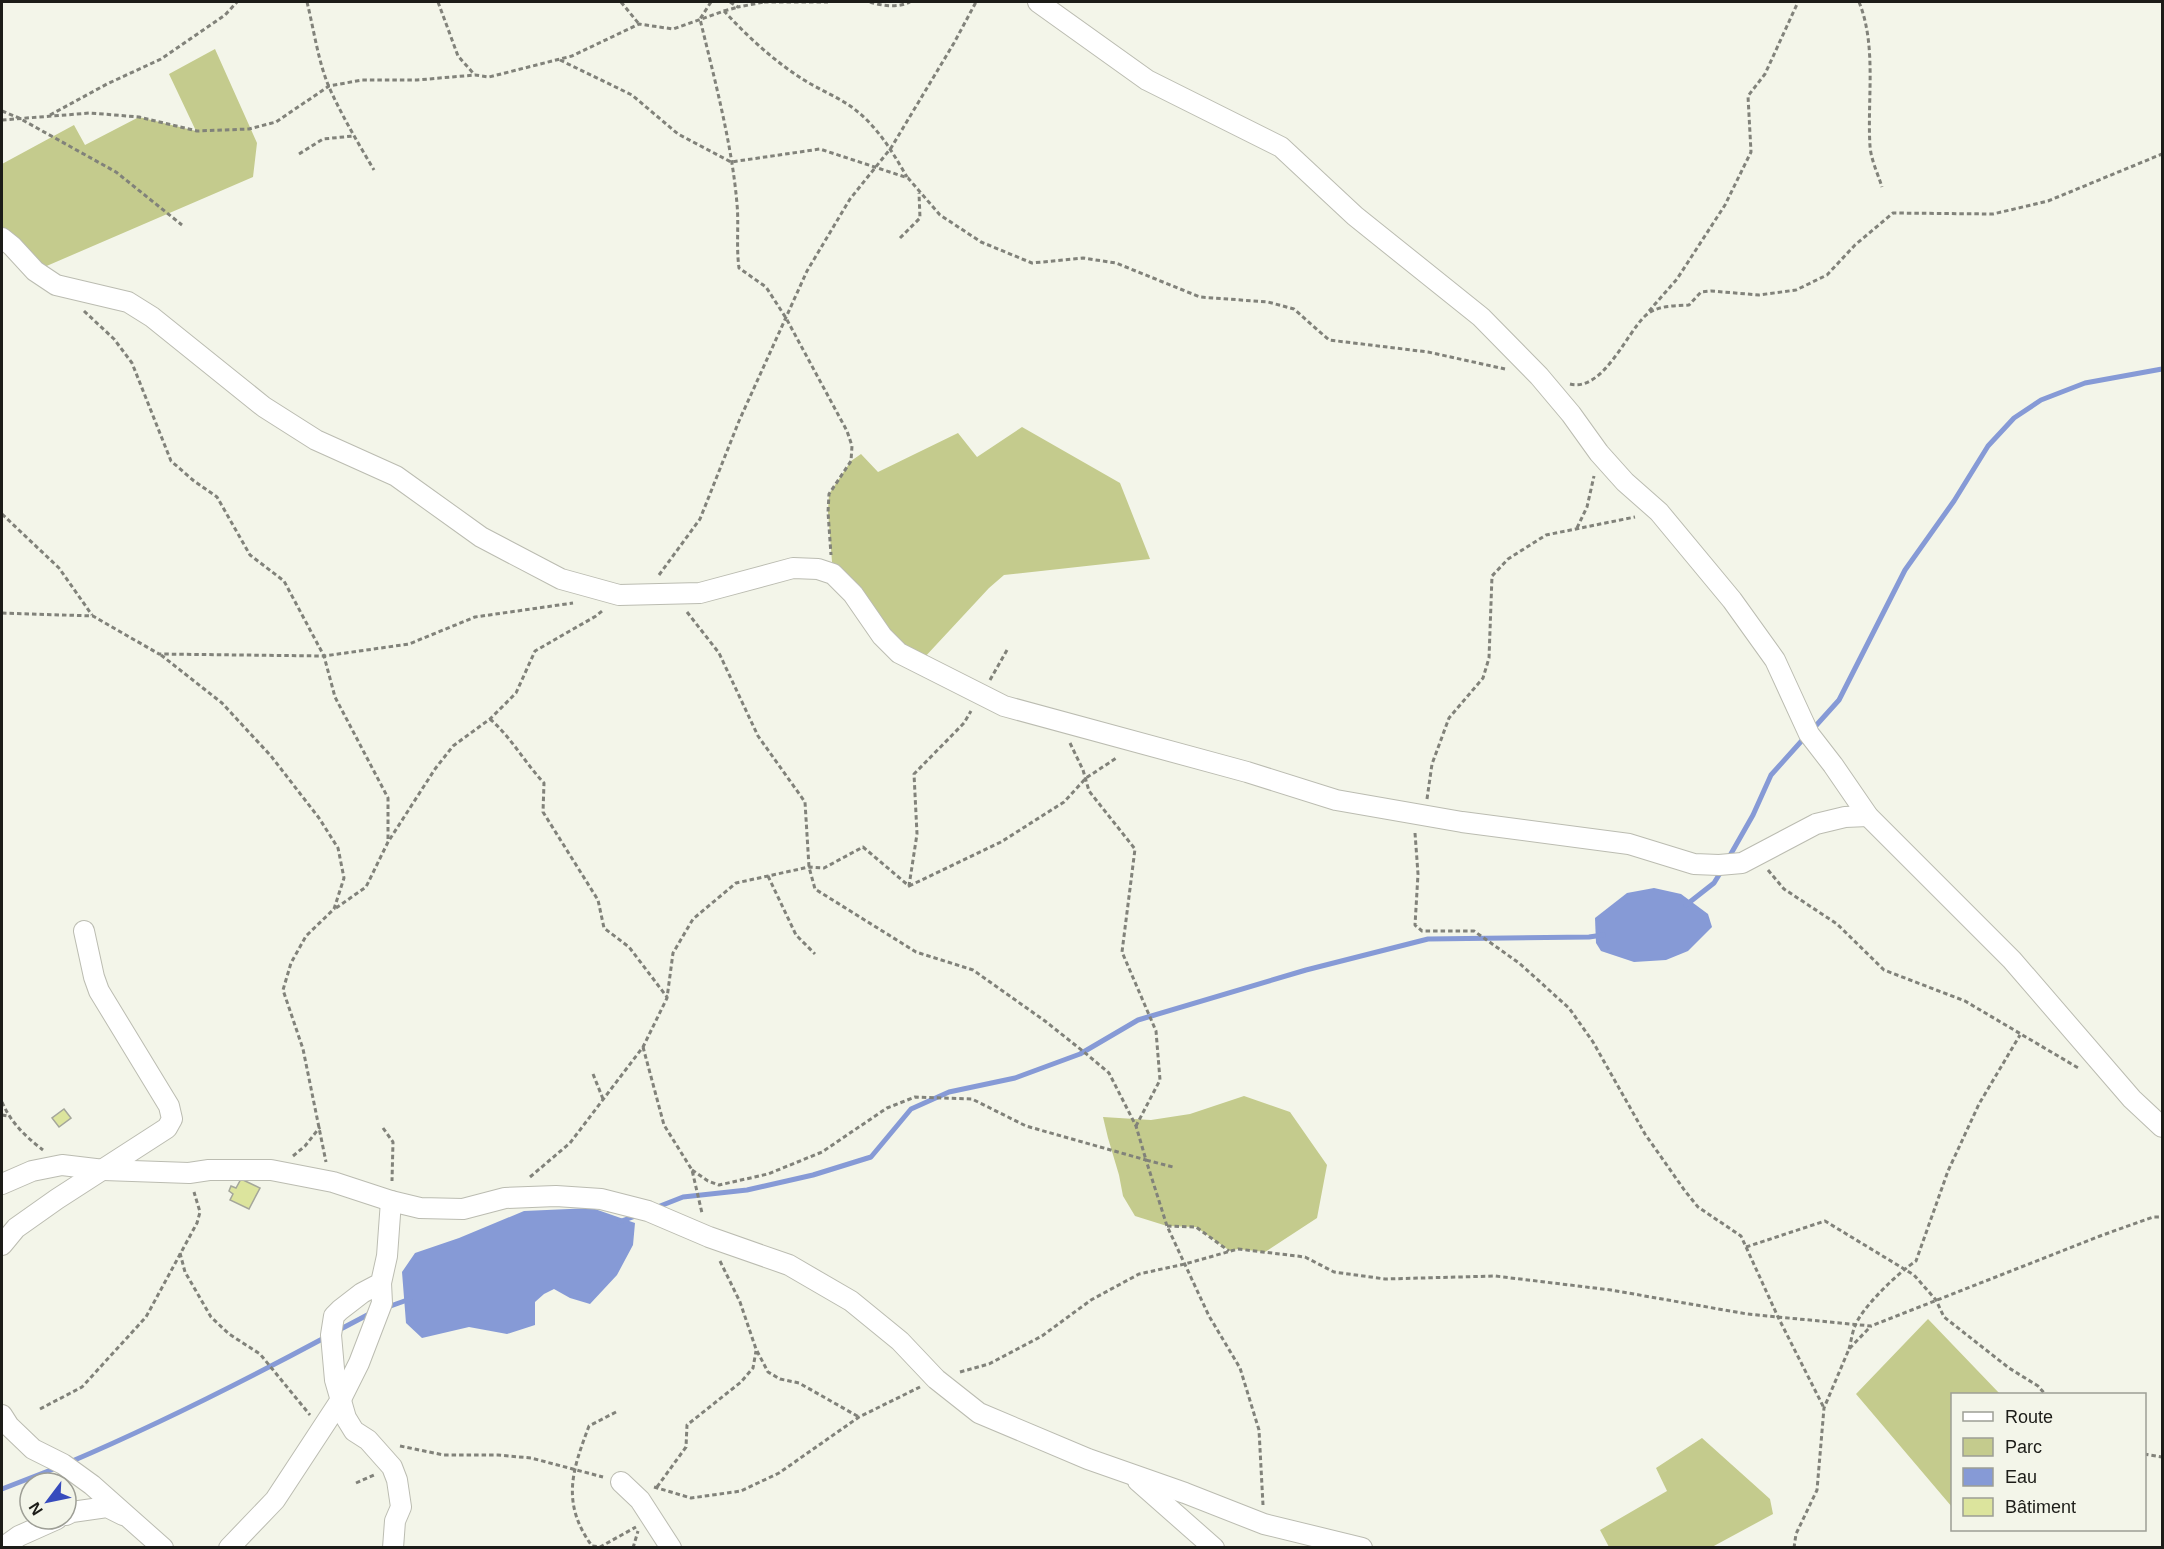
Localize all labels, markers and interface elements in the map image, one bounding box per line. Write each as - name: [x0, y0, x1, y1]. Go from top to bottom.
- legend: [1951, 1393, 2146, 1531]
- text: Route: [2005, 1407, 2053, 1427]
- text: Parc: [2005, 1437, 2042, 1457]
- text: Eau: [2005, 1467, 2037, 1487]
- north arrow: [18, 1471, 78, 1531]
- text: Bâtiment: [2005, 1497, 2076, 1517]
- text: N: [25, 1499, 46, 1518]

